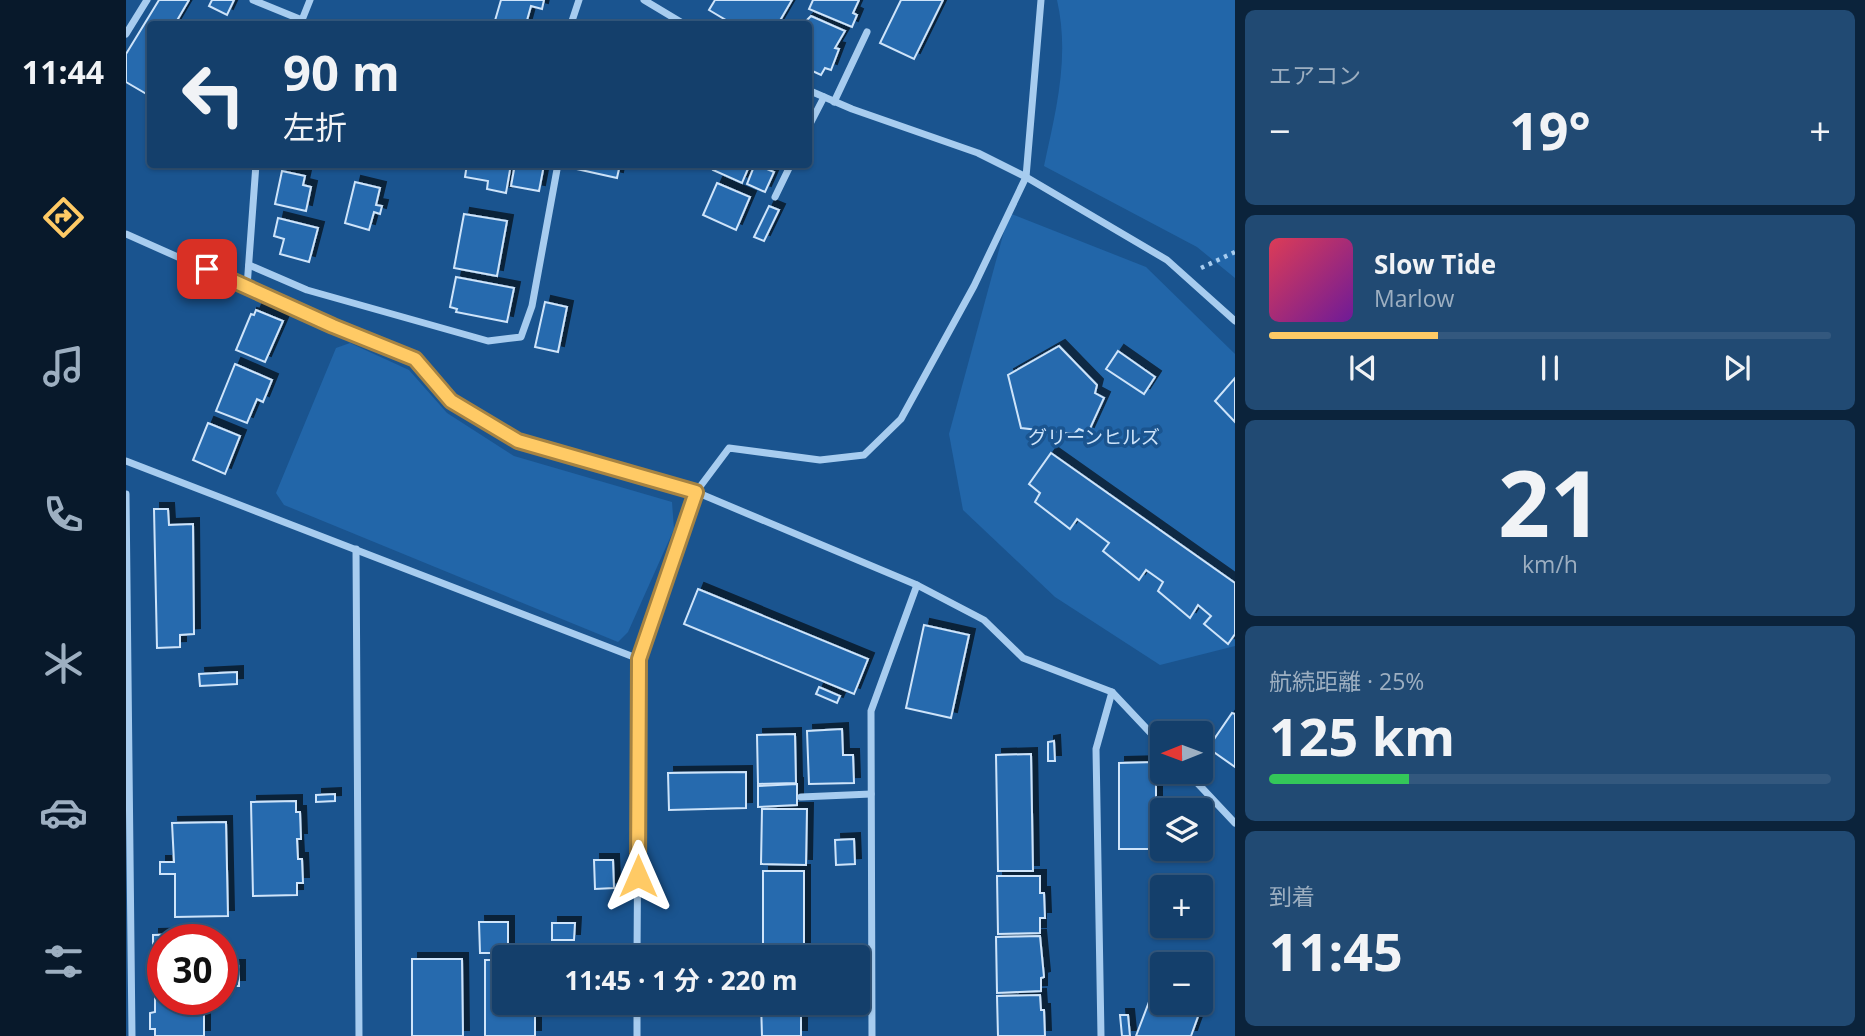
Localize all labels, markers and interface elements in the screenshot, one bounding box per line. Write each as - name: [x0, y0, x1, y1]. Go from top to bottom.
- text: 90 m: [283, 39, 400, 105]
- icon: left: [168, 49, 259, 140]
- text: 11:44: [22, 50, 104, 93]
- text: エアコン: [1269, 59, 1361, 91]
- text: 19°: [1509, 94, 1591, 165]
- text: −: [1269, 104, 1291, 156]
- text: +: [1809, 104, 1831, 156]
- text: 左折: [283, 105, 347, 148]
- icon: directions: [39, 193, 88, 242]
- pin: [177, 239, 237, 299]
- text: Slow Tide: [1374, 246, 1496, 282]
- icon: arrive: [188, 250, 226, 288]
- text: Marlow: [1374, 282, 1454, 314]
- icon: music: [39, 342, 88, 391]
- icon: previous: [1344, 349, 1382, 387]
- icon: pause: [1531, 349, 1569, 387]
- icon: next: [1718, 349, 1756, 387]
- park label: グリーンヒルズ: [1028, 424, 1160, 450]
- text: 21: [1498, 440, 1602, 564]
- icon: phone: [39, 490, 88, 539]
- text: km/h: [1522, 548, 1578, 580]
- icon: climate: [39, 639, 88, 688]
- text: 航続距離 · 25%: [1269, 665, 1424, 697]
- text: 125 km: [1269, 700, 1455, 771]
- north arrow: [1150, 721, 1213, 784]
- map controls: [1150, 721, 1213, 1015]
- icon: car: [39, 788, 88, 837]
- button: layers: [1150, 798, 1213, 861]
- position arrow: [601, 839, 675, 913]
- button: +: [1150, 875, 1213, 938]
- text: 到着: [1269, 880, 1315, 912]
- text: 11:45: [1269, 915, 1403, 986]
- speed limit sign: 30: [147, 924, 238, 1015]
- icon: filters: [39, 937, 88, 986]
- button: −: [1150, 952, 1213, 1015]
- text: 11:45 · 1 分 · 220 m: [564, 962, 798, 998]

